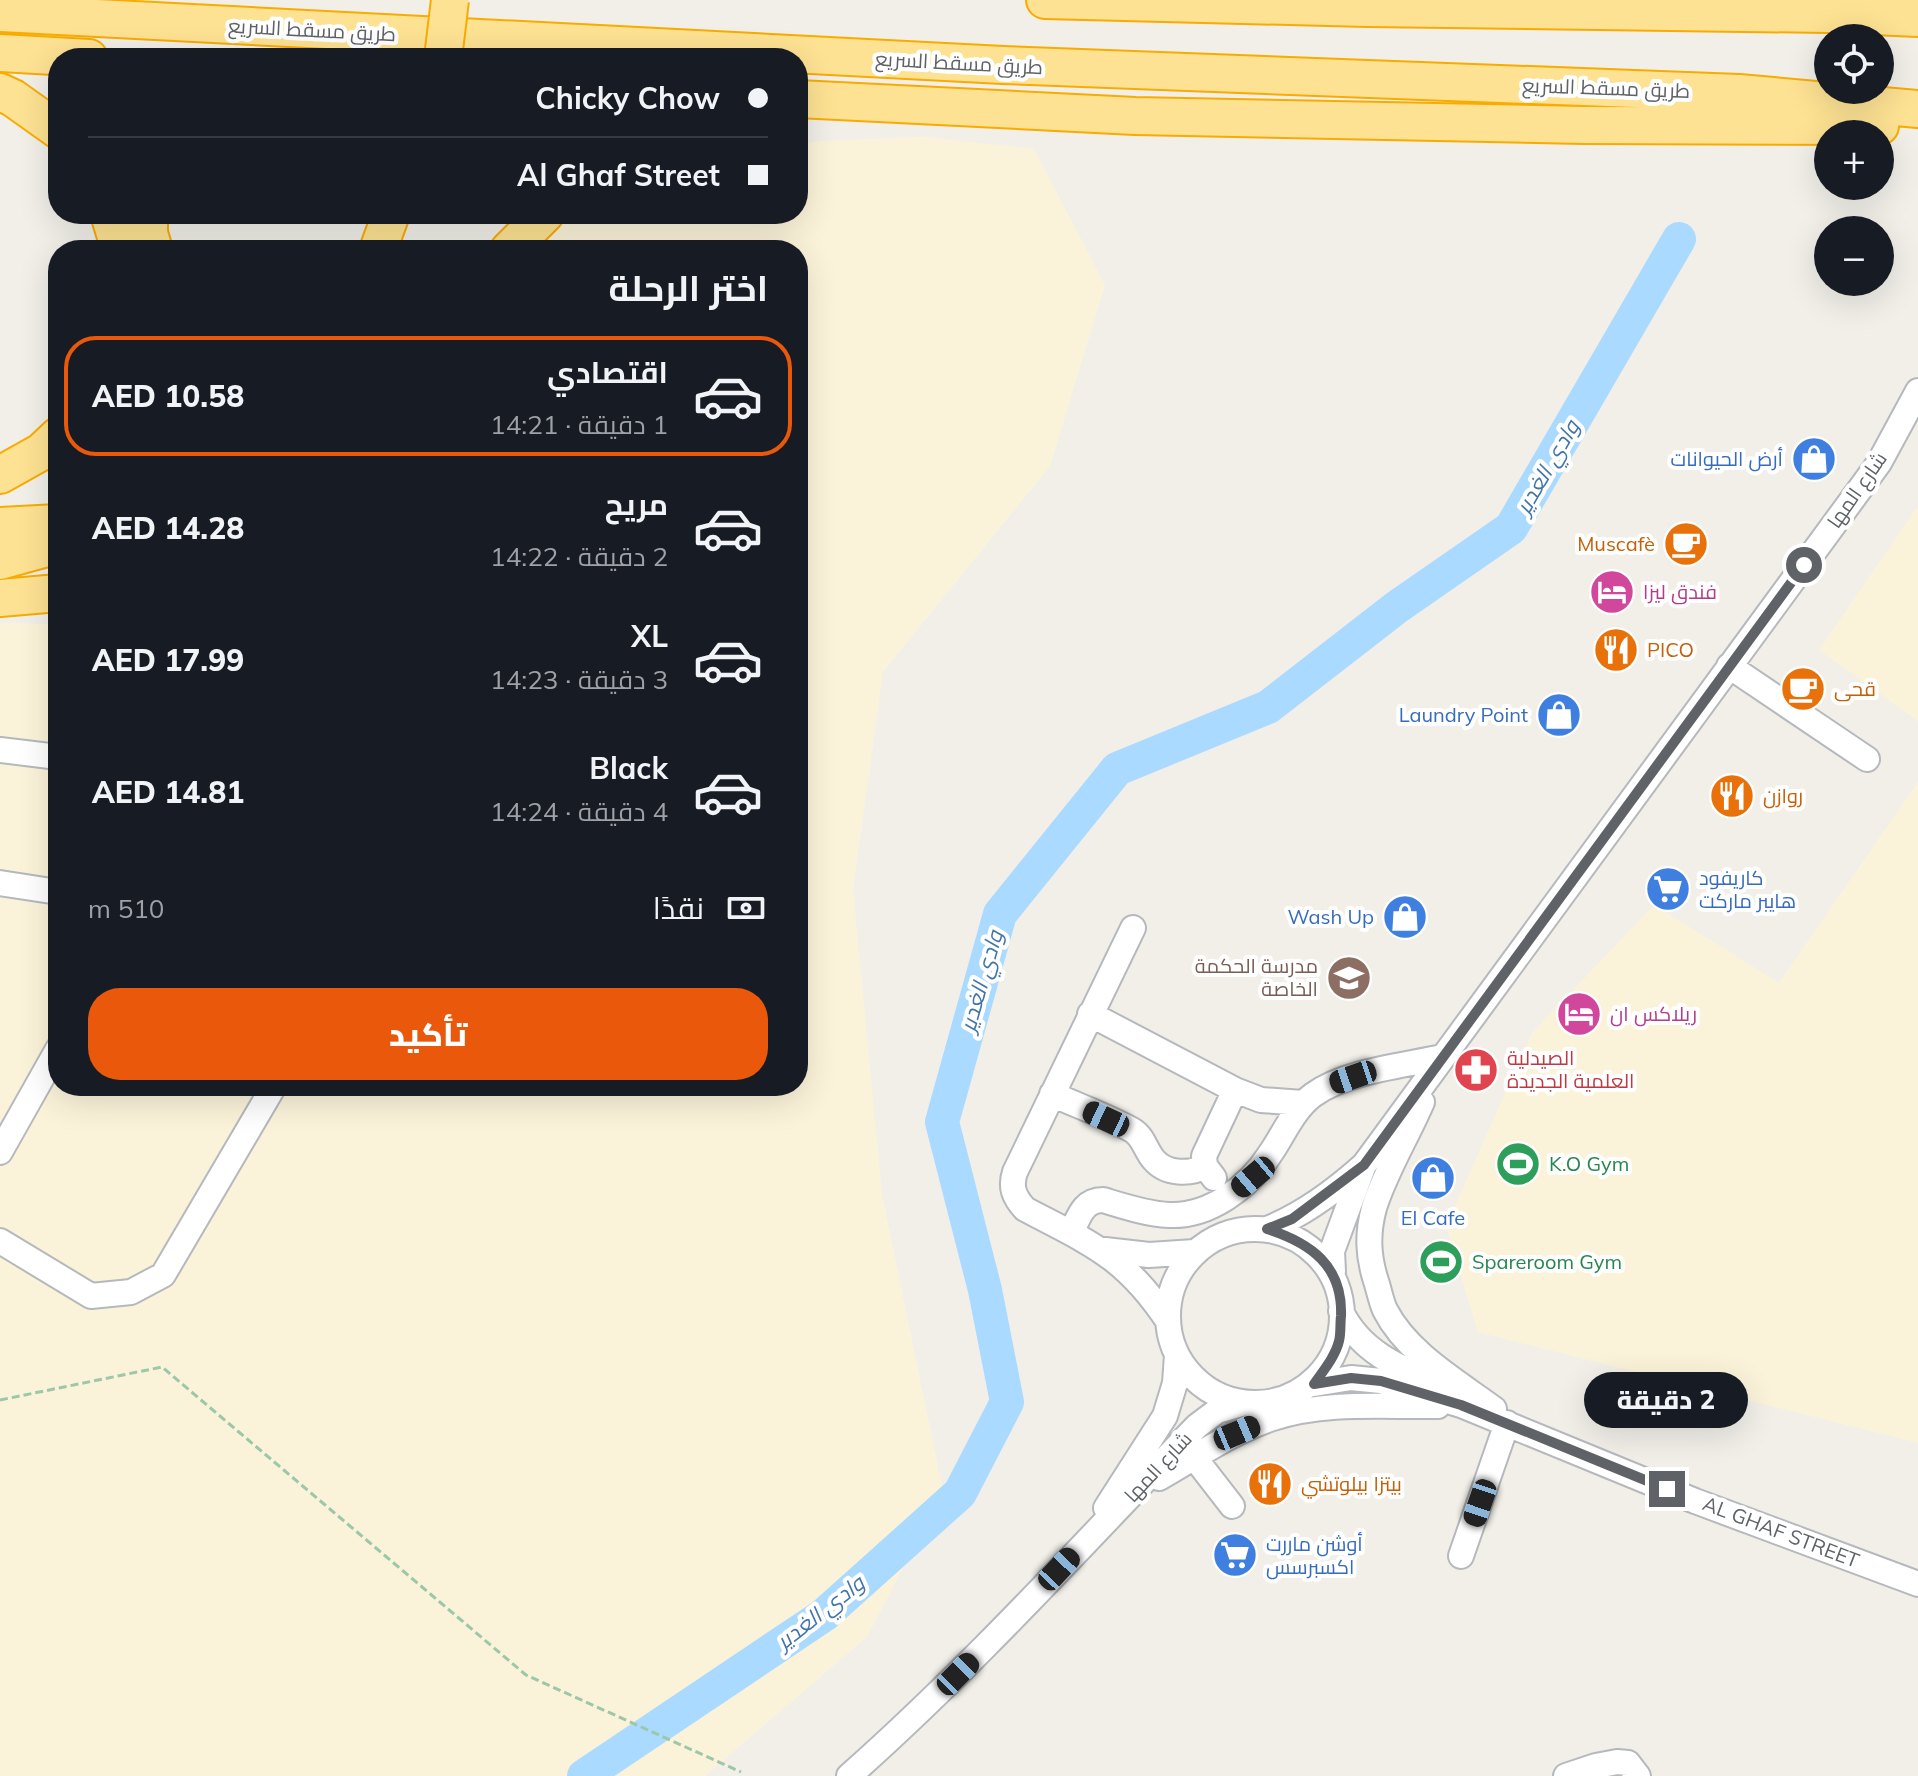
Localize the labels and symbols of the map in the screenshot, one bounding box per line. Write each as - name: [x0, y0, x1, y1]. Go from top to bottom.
- street label: طريق مسقط السريع: [227, 13, 397, 48]
- street label: طريق مسقط السريع: [874, 46, 1044, 81]
- street label: طريق مسقط السريع: [1521, 72, 1691, 105]
- water label: وادي الغدير: [1507, 413, 1590, 524]
- shop icon: أرض الحيوانات: [1790, 435, 1838, 483]
- place label: أرض الحيوانات: [1671, 446, 1783, 472]
- street label: شارع المها: [1821, 447, 1894, 534]
- cafe icon: Muscafè: [1662, 520, 1710, 568]
- place label: Muscafè: [1577, 531, 1655, 556]
- route start: [1786, 547, 1822, 583]
- hotel icon: فندق ليزا: [1588, 568, 1636, 616]
- place label: فندق ليزا: [1643, 579, 1717, 605]
- restaurant icon: PICO: [1592, 626, 1640, 674]
- place label: PICO: [1647, 637, 1694, 662]
- cafe icon: قحى: [1779, 665, 1827, 713]
- place label: قحى: [1834, 676, 1876, 702]
- shop icon: Laundry Point: [1535, 691, 1583, 739]
- place label: Laundry Point: [1399, 702, 1528, 727]
- restaurant icon: روازن: [1708, 772, 1756, 820]
- place label: روازن: [1763, 783, 1803, 809]
- supermarket icon: كاريفود هايبر ماركت: [1644, 865, 1692, 913]
- place label: كاريفود هايبر ماركت: [1699, 865, 1796, 913]
- shop icon: Wash Up: [1381, 893, 1429, 941]
- place label: Wash Up: [1287, 904, 1374, 929]
- water label: وادي الغدير: [952, 925, 1013, 1039]
- place label: مدرسة الحكمة الخاصة: [1195, 953, 1318, 1001]
- school or university icon: مدرسة الحكمة الخاصة: [1325, 954, 1373, 1002]
- hotel icon: ريلاكس ان: [1555, 990, 1603, 1038]
- place label: ريلاكس ان: [1610, 1001, 1697, 1027]
- place label: الصيدلية العلمية الجديدة: [1507, 1045, 1634, 1093]
- pharmacy icon: الصيدلية العلمية الجديدة: [1452, 1046, 1500, 1094]
- car: [1326, 1058, 1380, 1096]
- car: [1079, 1098, 1133, 1140]
- sports icon: K.O Gym: [1494, 1140, 1542, 1188]
- place label: K.O Gym: [1549, 1151, 1629, 1176]
- car: [1227, 1152, 1279, 1202]
- shop icon: El Cafe: [1409, 1154, 1457, 1202]
- place label: El Cafe: [1401, 1205, 1465, 1230]
- sports icon: Spareroom Gym: [1417, 1238, 1465, 1286]
- place label: Spareroom Gym: [1472, 1249, 1622, 1274]
- callout: 2 دقيقة: [1585, 1373, 1749, 1429]
- car: [1210, 1413, 1264, 1453]
- street label: شارع المها: [1119, 1426, 1198, 1509]
- restaurant icon: بيتزا بيلوتشي: [1246, 1460, 1294, 1508]
- place label: بيتزا بيلوتشي: [1301, 1471, 1402, 1499]
- route end: [1649, 1471, 1685, 1507]
- car: [1461, 1476, 1499, 1530]
- street label: AL GHAF STREET: [1700, 1490, 1863, 1573]
- supermarket icon: أوشن ماررت اكسبرسس: [1211, 1531, 1259, 1579]
- place label: أوشن ماررت اكسبرسس: [1266, 1531, 1363, 1580]
- car: [1034, 1543, 1084, 1595]
- water label: وادي الغدير: [768, 1568, 874, 1660]
- car: [933, 1649, 983, 1699]

